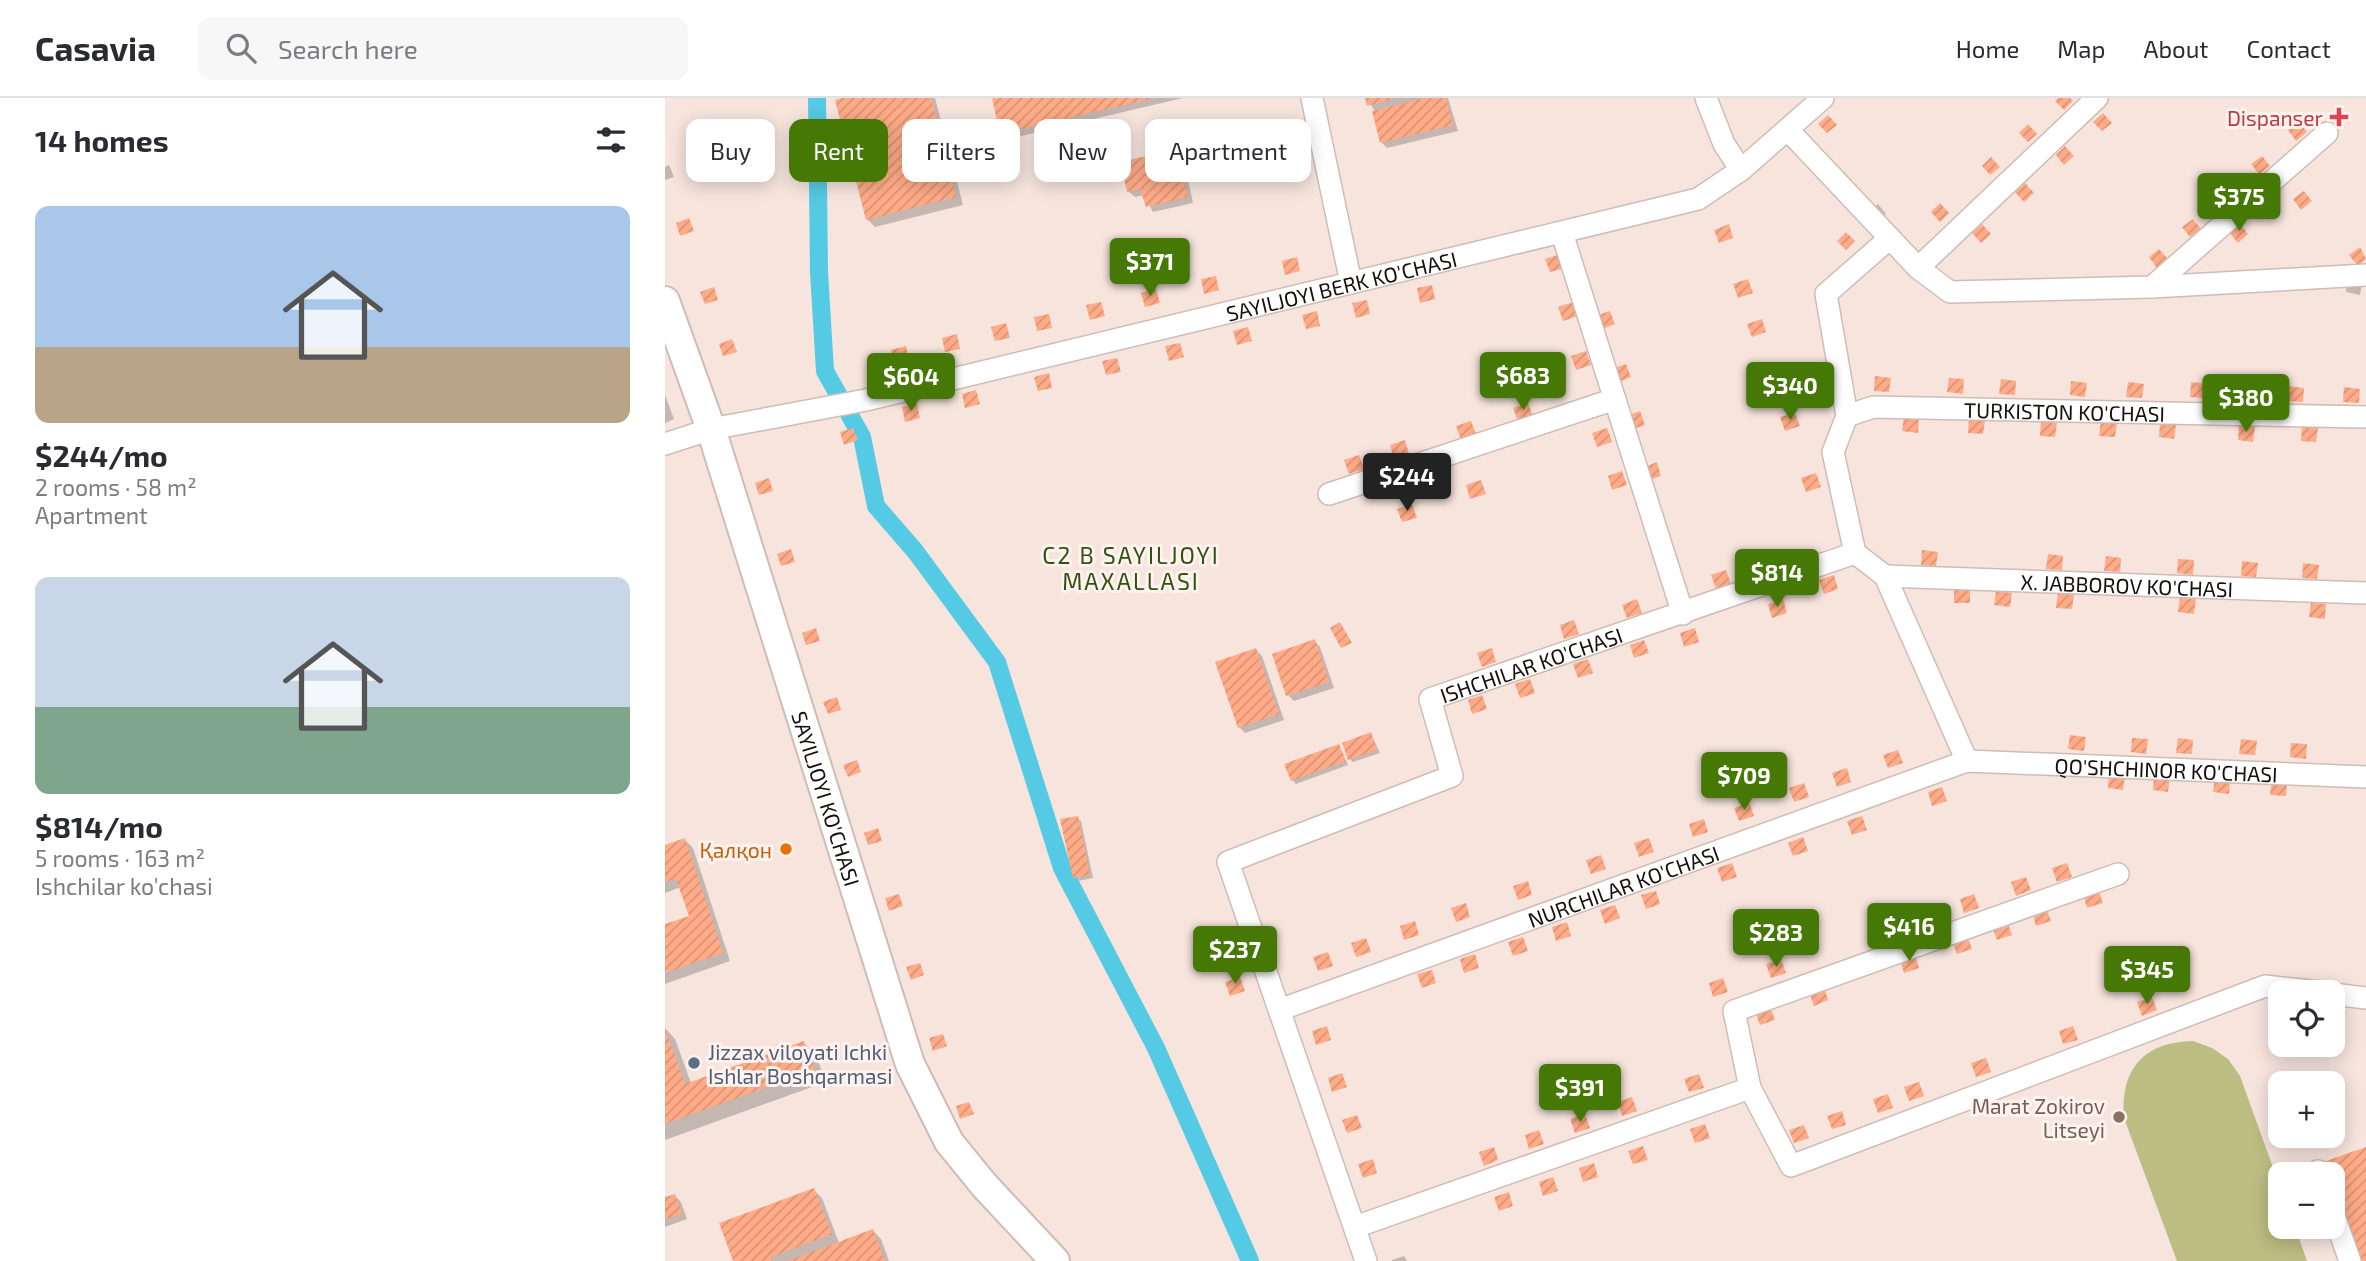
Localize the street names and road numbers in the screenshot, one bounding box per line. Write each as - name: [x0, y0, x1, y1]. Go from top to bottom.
- street label: SAYILJOYI BERK KO'CHASI: [1223, 245, 1459, 325]
- street label: TURKISTON KO'CHASI: [1964, 396, 2165, 425]
- street label: X. JABBOROV KO'CHASI: [2020, 568, 2234, 601]
- street label: ISHCHILAR KO'CHASI: [1437, 621, 1625, 707]
- street label: SAYILJOYI KO'CHASI: [788, 708, 866, 889]
- street label: QO'SHCHINOR KO'CHASI: [2054, 752, 2278, 786]
- street label: NURCHILAR KO'CHASI: [1524, 839, 1722, 932]

